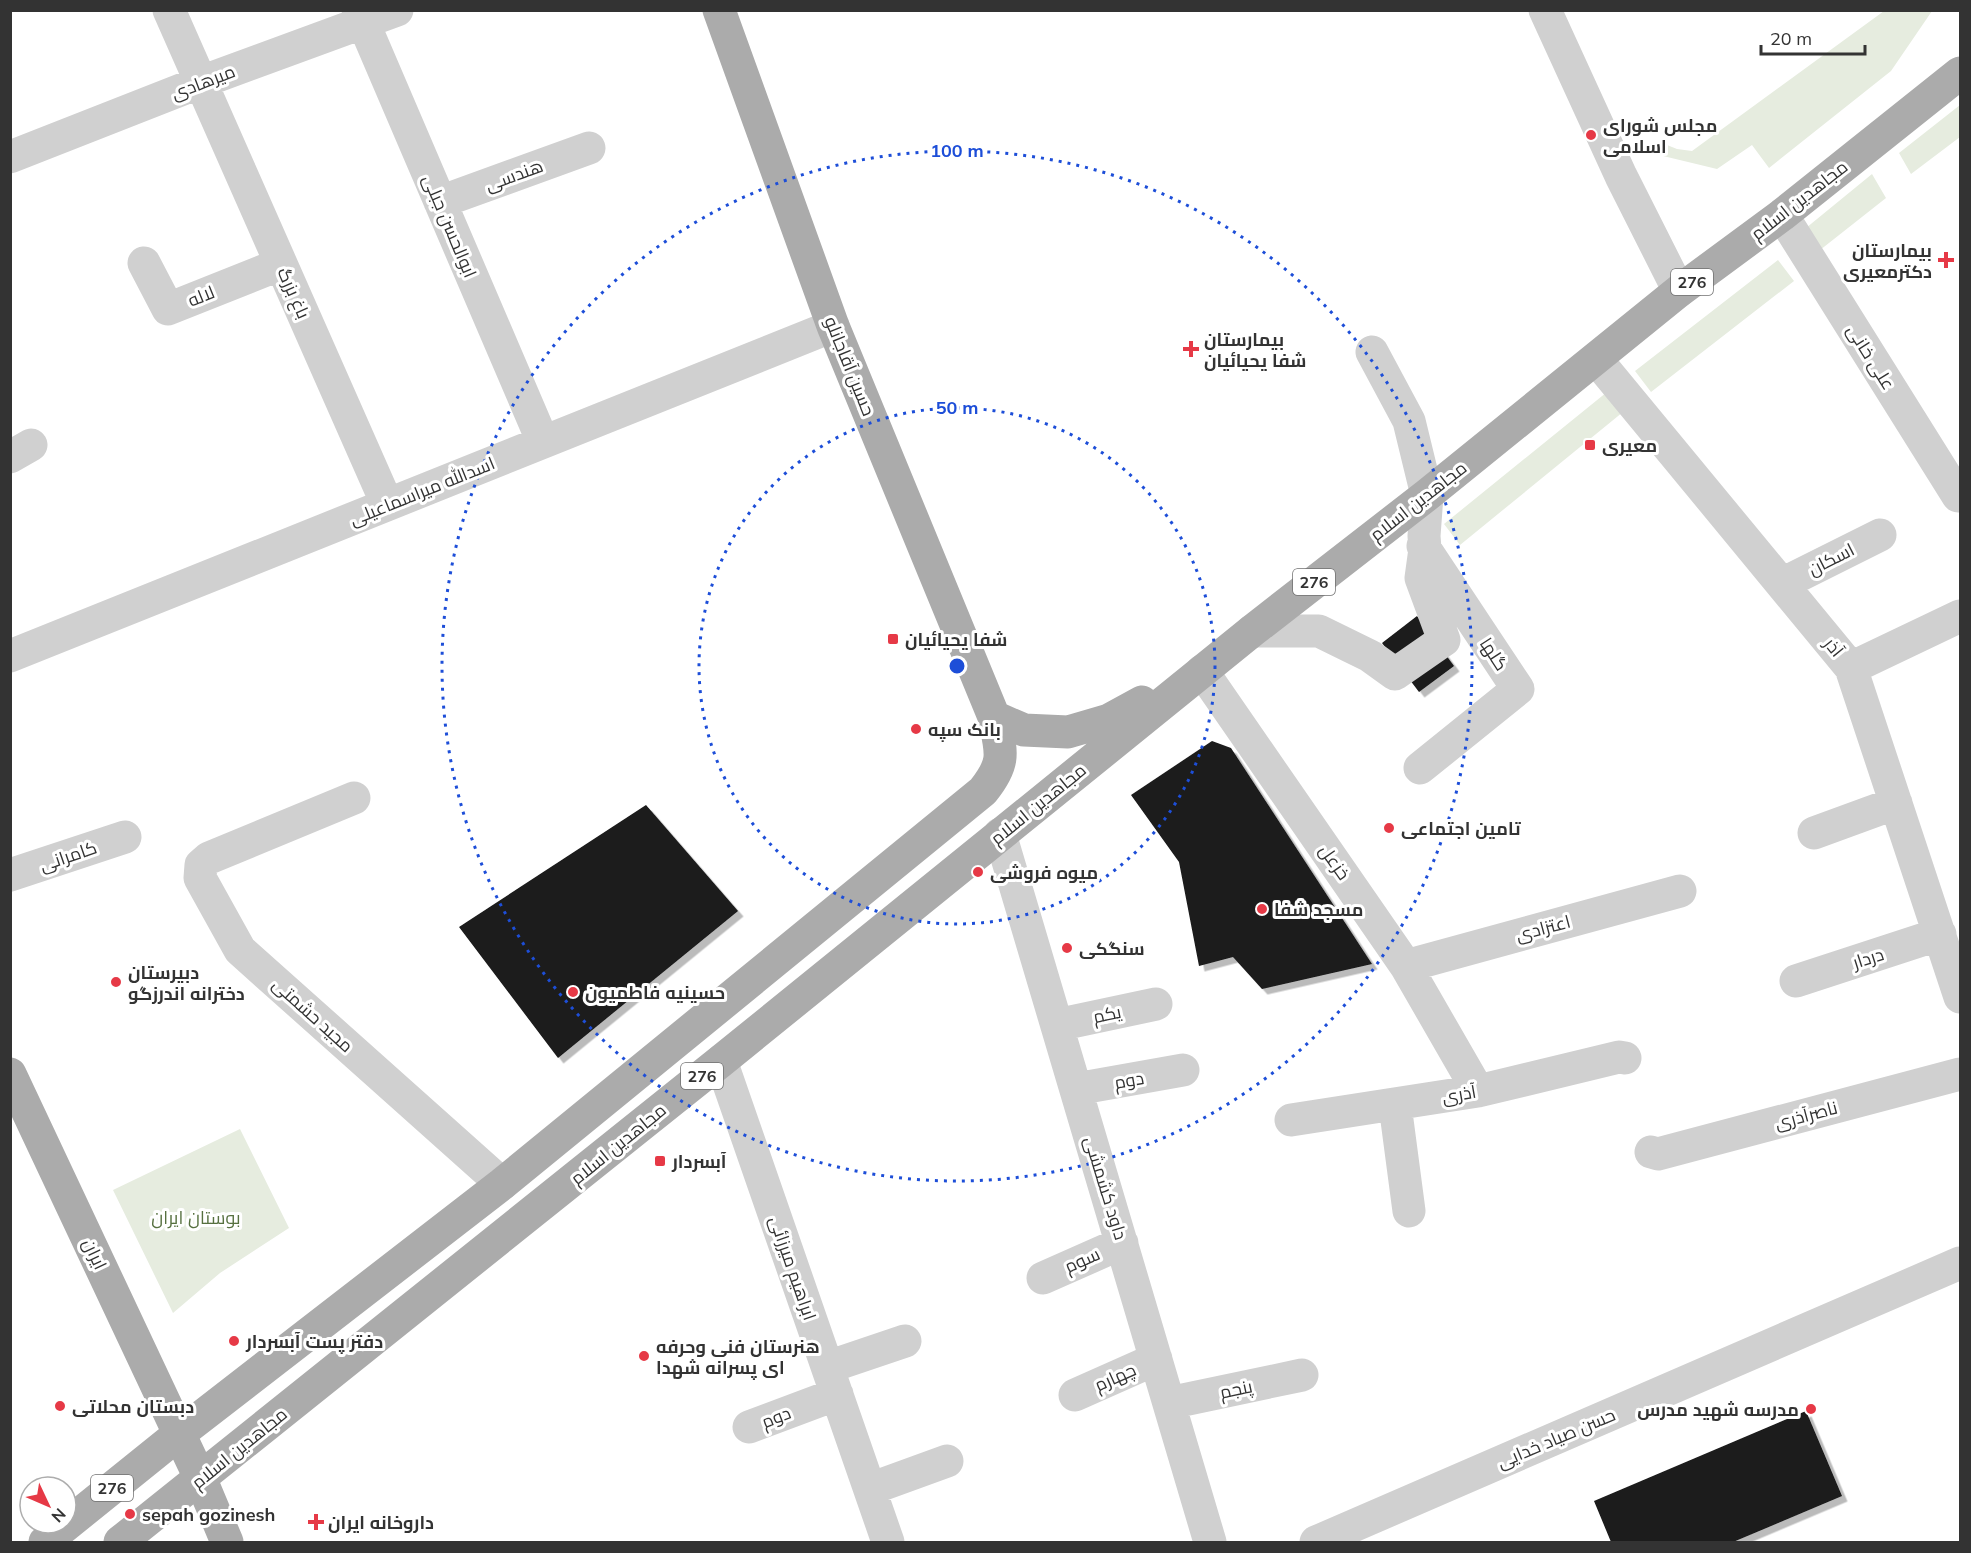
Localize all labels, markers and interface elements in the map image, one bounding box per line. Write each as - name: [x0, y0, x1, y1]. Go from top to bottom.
- scale bar: [1761, 18, 1864, 56]
- text: 20 m: [1770, 27, 1812, 50]
- street label: میرهادی: [168, 59, 238, 105]
- place label: مجلس شورای اسلامی: [1603, 114, 1717, 158]
- marker: مجلس شورای اسلامی: [1584, 128, 1598, 142]
- text: 100 m: [930, 139, 984, 162]
- street label: هندسی: [482, 154, 546, 196]
- street label: مجاهدین اسلام: [1746, 155, 1853, 246]
- street label: ابوالحسن جبلی: [418, 171, 482, 281]
- place label: بیمارستان دکترمعیری: [1843, 239, 1932, 283]
- marker: بیمارستان دکترمعیری: [1937, 251, 1955, 269]
- street label: باغ بزرگ: [272, 264, 315, 323]
- road number: 276: [1671, 269, 1713, 295]
- street label: لاله: [184, 280, 218, 312]
- street label: حسین آقاجانلو: [820, 313, 880, 419]
- street label: علی خانی: [1842, 320, 1900, 394]
- place label: بیمارستان شفا یحیائیان: [1204, 328, 1306, 372]
- marker: بیمارستان شفا یحیائیان: [1182, 340, 1200, 358]
- text: 50 m: [936, 396, 978, 419]
- place label: معیری: [1602, 434, 1657, 457]
- marker: معیری: [1583, 438, 1597, 452]
- street label: اسدالله میراسماعیلی: [346, 451, 498, 531]
- street label: مجاهدین اسلام: [1365, 456, 1472, 547]
- street label: اسکان: [1804, 538, 1858, 580]
- road number: 276: [1293, 569, 1335, 595]
- place label: شفا یحیائیان: [905, 628, 1007, 651]
- marker: شفا یحیائیان: [886, 632, 900, 646]
- street label: آذر: [1819, 632, 1849, 661]
- street label: گلها: [1475, 633, 1513, 675]
- centre of rings: [947, 656, 967, 676]
- place label: بانک سپه: [928, 718, 1001, 742]
- marker: بانک سپه: [909, 722, 923, 736]
- street label: مجاهدین اسلام: [985, 758, 1091, 850]
- place label: تامین اجتماعی: [1401, 817, 1521, 840]
- marker: تامین اجتماعی: [1382, 821, 1396, 835]
- street label: کامرانی: [36, 836, 100, 876]
- street label: خزعل: [1314, 840, 1356, 884]
- place label: میوه فروشی: [990, 861, 1098, 884]
- marker: میوه فروشی: [971, 865, 985, 879]
- place label: مسجد شفا: [1274, 898, 1363, 921]
- marker: مسجد شفا: [1255, 902, 1269, 916]
- street label: اعتزادی: [1513, 910, 1573, 946]
- place label: سنگکی: [1079, 937, 1145, 960]
- marker: سنگکی: [1060, 941, 1074, 955]
- street label: دردار: [1848, 942, 1887, 974]
- place label: دبیرستان دخترانه اندرزگو: [128, 961, 245, 1005]
- street label: مجید حشمتی: [268, 973, 358, 1057]
- marker: دبیرستان دخترانه اندرزگو: [109, 975, 123, 989]
- place label: حسینیه فاطمیون: [585, 981, 725, 1004]
- marker: حسینیه فاطمیون: [566, 985, 580, 999]
- street label: یکم: [1091, 1000, 1124, 1029]
- road number: 276: [681, 1063, 723, 1089]
- street label: دوم: [1112, 1066, 1146, 1095]
- street label: آذری: [1440, 1080, 1478, 1108]
- street label: ناصرآذری: [1772, 1096, 1840, 1134]
- street label: مجاهدین اسلام: [565, 1098, 671, 1190]
- street label: داود کشمشی: [1079, 1133, 1133, 1243]
- place label: آبسردار: [671, 1150, 727, 1173]
- marker: آبسردار: [653, 1154, 667, 1168]
- park label: بوستان ایران: [151, 1206, 241, 1229]
- street label: ابراهیم میرزائی: [763, 1213, 822, 1323]
- street label: ایران: [78, 1235, 112, 1273]
- street label: سوم: [1061, 1242, 1104, 1279]
- place label: دفتر پست آبسردار: [245, 1330, 383, 1354]
- marker: دفتر پست آبسردار: [227, 1334, 241, 1348]
- place label: هنرستان فنی وحرفه ای پسرانه شهدا: [656, 1335, 820, 1380]
- marker: هنرستان فنی وحرفه ای پسرانه شهدا: [637, 1349, 651, 1363]
- street label: چهارم: [1091, 1358, 1140, 1397]
- street label: پنجم: [1218, 1374, 1255, 1405]
- place label: دبستان محلاتی: [72, 1395, 194, 1418]
- place label: مدرسه شهید مدرس: [1637, 1398, 1799, 1421]
- marker: دبستان محلاتی: [53, 1399, 67, 1413]
- street label: دوم: [758, 1401, 794, 1434]
- street label: مجاهدین اسلام: [186, 1402, 292, 1494]
- marker: مدرسه شهید مدرس: [1804, 1402, 1818, 1416]
- street label: حسن صیاد خدایی: [1493, 1403, 1619, 1473]
- north arrow: [18, 1475, 78, 1535]
- road number: 276: [91, 1475, 133, 1501]
- place label: sepah gozinesh: [142, 1503, 275, 1526]
- text: N: [47, 1504, 70, 1527]
- marker: sepah gozinesh: [123, 1507, 137, 1521]
- place label: داروخانه ایران: [328, 1511, 434, 1534]
- marker: داروخانه ایران: [309, 1515, 323, 1529]

